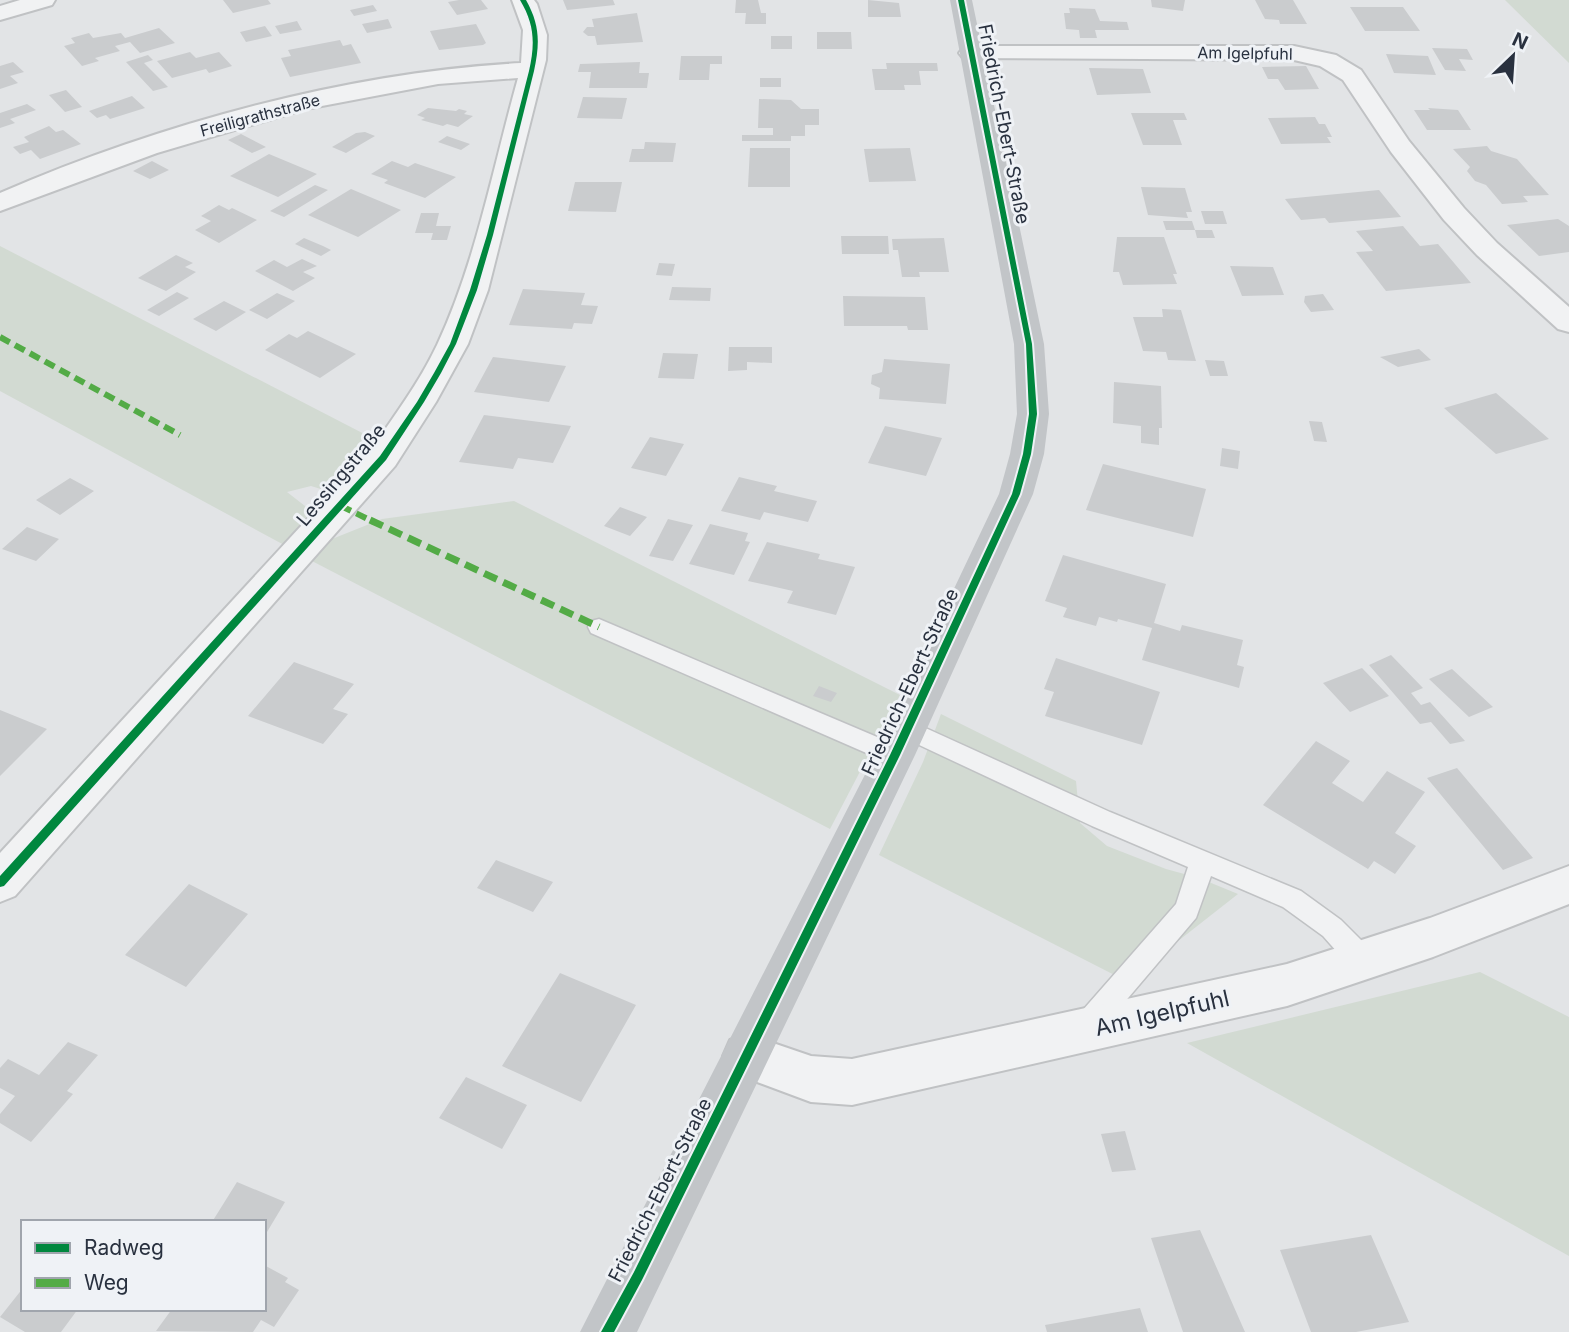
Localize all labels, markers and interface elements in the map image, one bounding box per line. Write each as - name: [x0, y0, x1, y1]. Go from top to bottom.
- north arrow: [1478, 21, 1548, 91]
- street label: Friedrich-Ebert-Straße: [973, 22, 1035, 226]
- text: N: [1509, 28, 1531, 55]
- street label: Am Igelpfuhl: [1197, 42, 1293, 64]
- street label: Freiligrathstraße: [198, 89, 322, 141]
- street label: Lessingstraße: [292, 419, 390, 531]
- street label: Friedrich-Ebert-Straße: [857, 585, 963, 779]
- street label: Am Igelpfuhl: [1092, 984, 1232, 1042]
- street label: Friedrich-Ebert-Straße: [604, 1094, 716, 1286]
- legend: [21, 1220, 266, 1311]
- text: Radweg: [84, 1235, 164, 1260]
- text: Weg: [84, 1270, 129, 1295]

